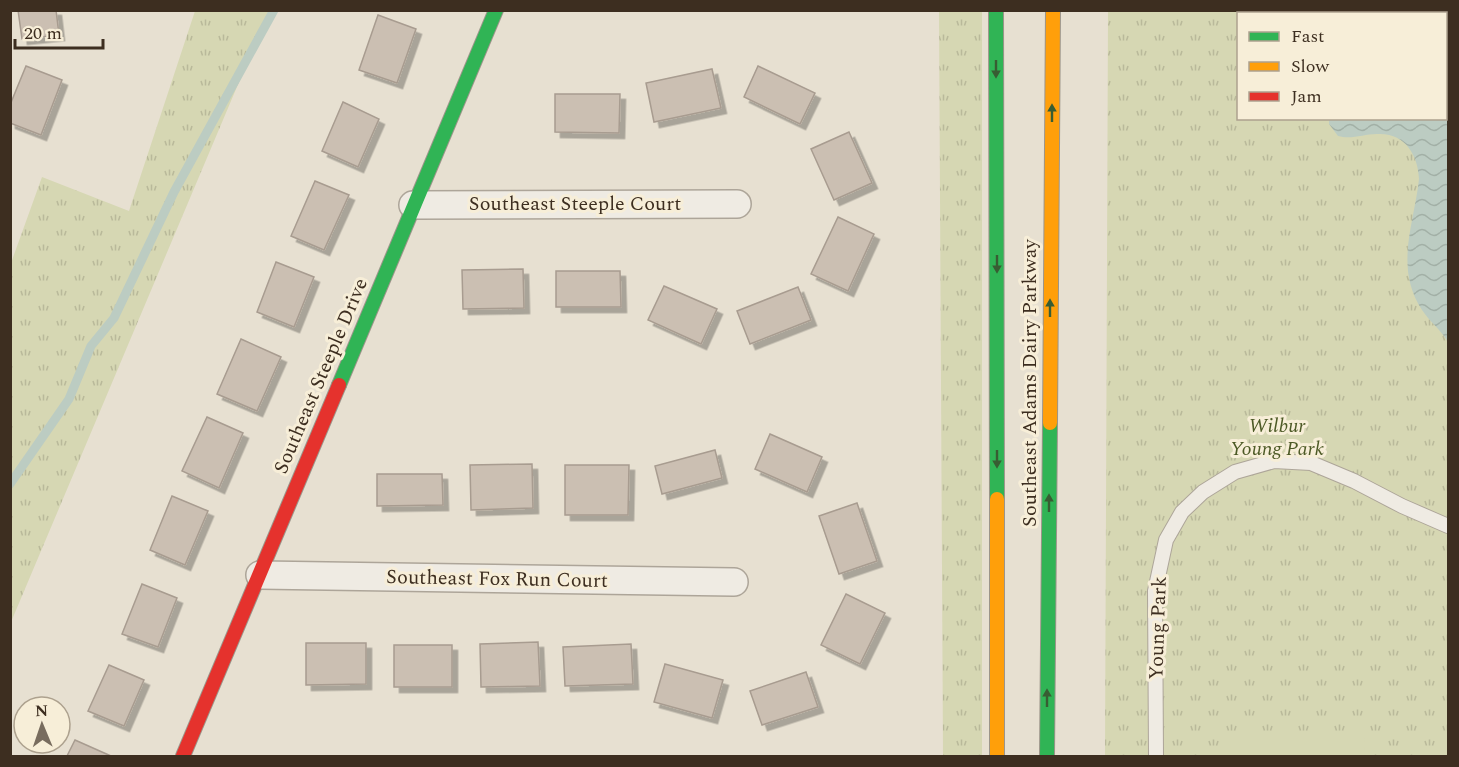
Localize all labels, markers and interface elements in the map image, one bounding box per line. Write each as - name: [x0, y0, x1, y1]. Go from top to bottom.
- scale bar: [15, 12, 104, 50]
- legend: [1237, 12, 1447, 120]
- text: 20 m: [24, 20, 62, 47]
- text: Fast: [1291, 23, 1324, 50]
- text: Slow: [1291, 53, 1330, 80]
- one-way arrow: [991, 59, 1001, 78]
- text: Jam: [1291, 83, 1322, 110]
- one-way arrow: [1047, 104, 1057, 123]
- street label: Southeast Steeple Court: [469, 189, 681, 219]
- street label: Southeast Adams Dairy Parkway: [1015, 238, 1045, 527]
- one-way arrow: [992, 254, 1002, 273]
- street label: Southeast Steeple Drive: [266, 273, 376, 479]
- one-way arrow: [1045, 299, 1055, 318]
- park label: Wilbur Young Park: [1230, 411, 1325, 464]
- one-way arrow: [992, 449, 1002, 468]
- one-way arrow: [1044, 494, 1054, 513]
- street label: Southeast Fox Run Court: [386, 562, 608, 596]
- street label: Young Park: [1141, 576, 1175, 680]
- one-way arrow: [1042, 689, 1052, 708]
- north arrow: [12, 695, 72, 755]
- text: N: [35, 699, 48, 723]

